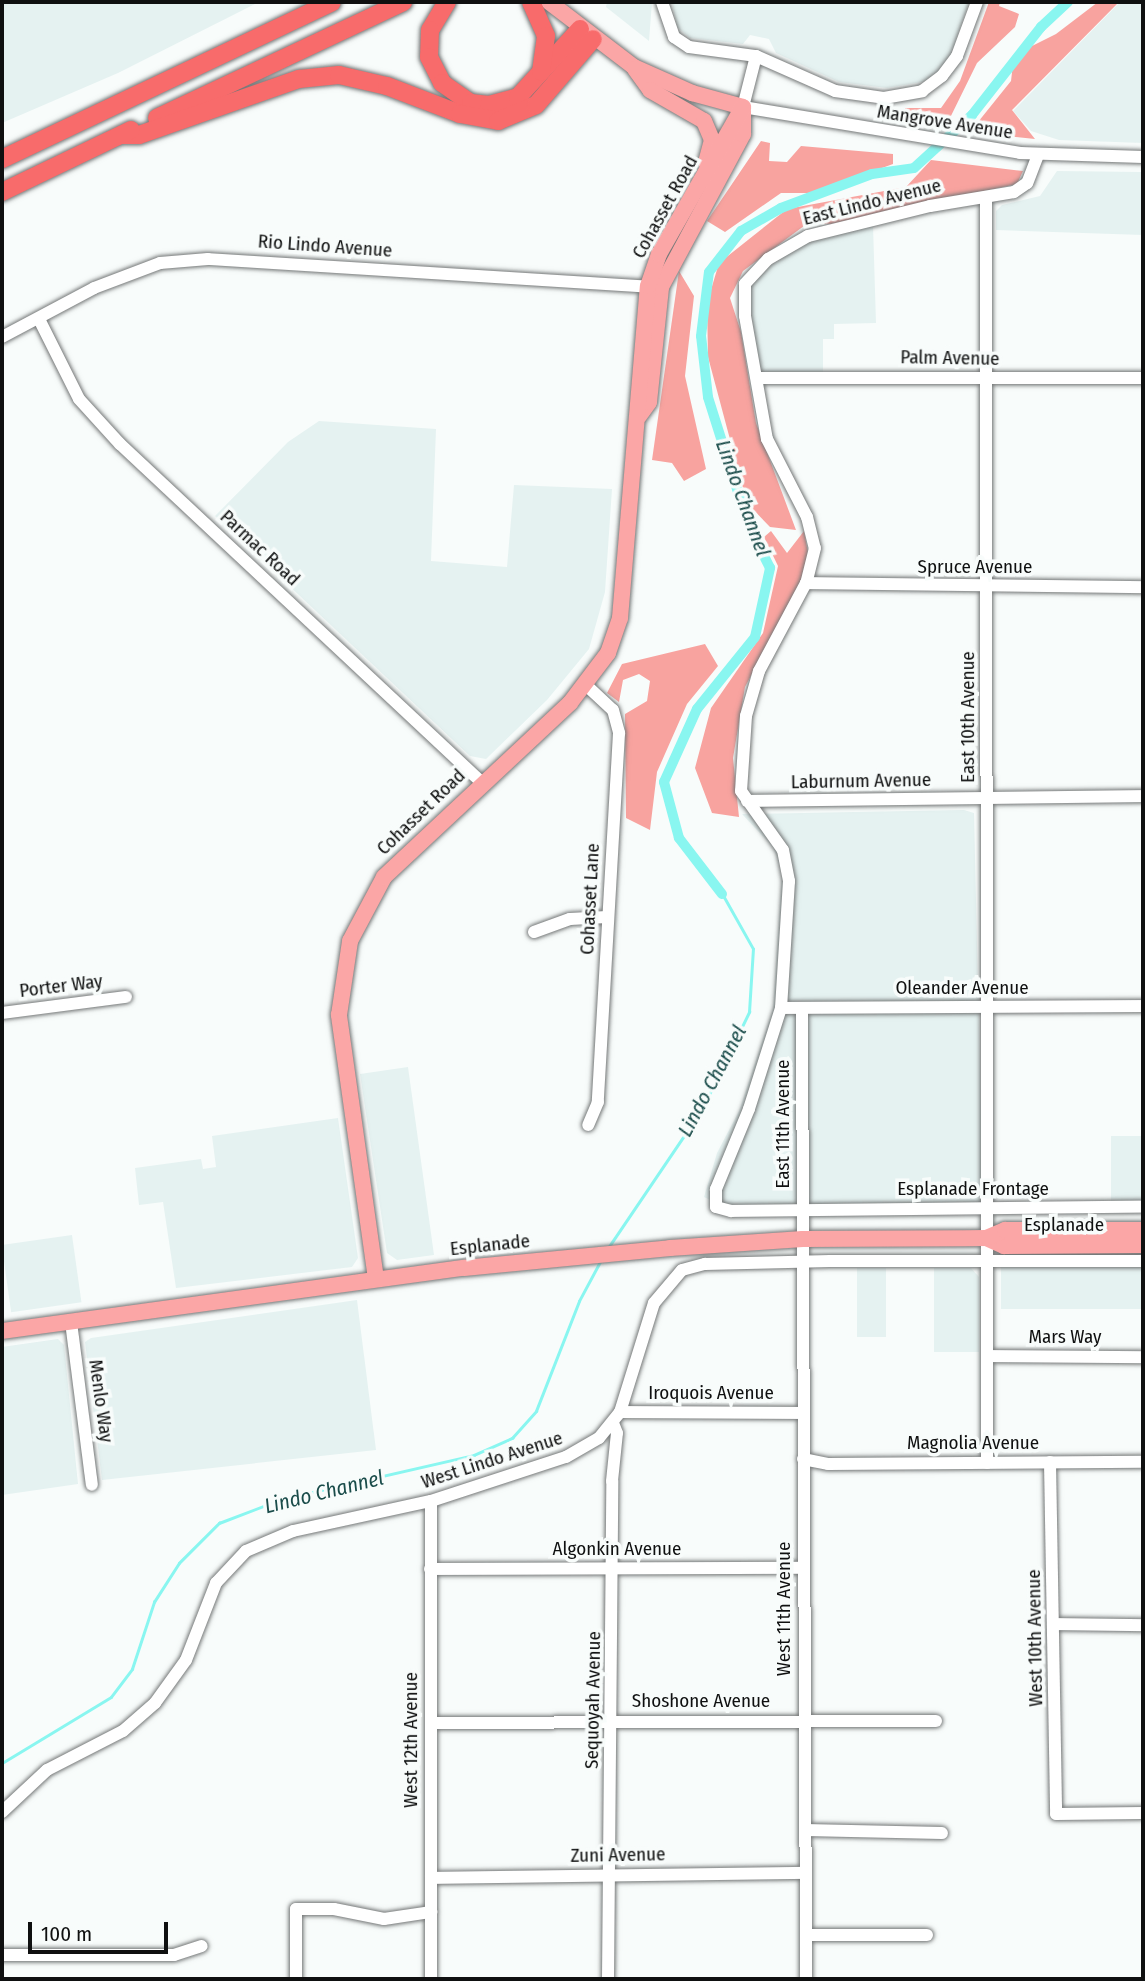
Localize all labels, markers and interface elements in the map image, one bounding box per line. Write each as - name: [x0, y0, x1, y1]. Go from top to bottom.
- street label: Mangrove Avenue: [876, 100, 1014, 144]
- street label: Cohasset Road: [627, 152, 703, 262]
- street label: East Lindo Avenue: [801, 174, 943, 230]
- street label: Rio Lindo Avenue: [257, 230, 393, 262]
- street label: Palm Avenue: [900, 346, 1000, 370]
- water label: Lindo Channel: [710, 436, 776, 560]
- street label: Parmac Road: [215, 505, 305, 591]
- street label: Spruce Avenue: [918, 556, 1032, 578]
- street label: East 10th Avenue: [957, 651, 979, 783]
- street label: Cohasset Road: [372, 764, 470, 860]
- street label: Laburnum Avenue: [791, 768, 931, 794]
- street label: Cohasset Lane: [576, 843, 604, 955]
- street label: Porter Way: [18, 970, 104, 1002]
- street label: Oleander Avenue: [895, 977, 1029, 999]
- water label: Lindo Channel: [672, 1021, 752, 1141]
- street label: East 11th Avenue: [772, 1060, 794, 1188]
- street label: Esplanade Frontage: [897, 1178, 1049, 1200]
- street label: Esplanade: [1024, 1214, 1104, 1236]
- street label: Esplanade: [449, 1229, 531, 1261]
- street label: Mars Way: [1029, 1326, 1101, 1348]
- street label: Menlo Way: [84, 1358, 118, 1444]
- street label: Iroquois Avenue: [648, 1382, 774, 1404]
- street label: West Lindo Avenue: [418, 1426, 566, 1494]
- street label: Magnolia Avenue: [907, 1432, 1039, 1454]
- water label: Lindo Channel: [262, 1465, 386, 1519]
- street label: Algonkin Avenue: [553, 1538, 681, 1560]
- street label: West 11th Avenue: [773, 1542, 795, 1676]
- street label: West 10th Avenue: [1022, 1569, 1048, 1707]
- street label: Sequoyah Avenue: [580, 1631, 606, 1769]
- street label: West 12th Avenue: [400, 1672, 422, 1808]
- street label: Shoshone Avenue: [632, 1690, 770, 1712]
- street label: Zuni Avenue: [570, 1843, 666, 1867]
- scale bar: [32, 1908, 172, 1952]
- text: 100 m: [41, 1921, 92, 1947]

